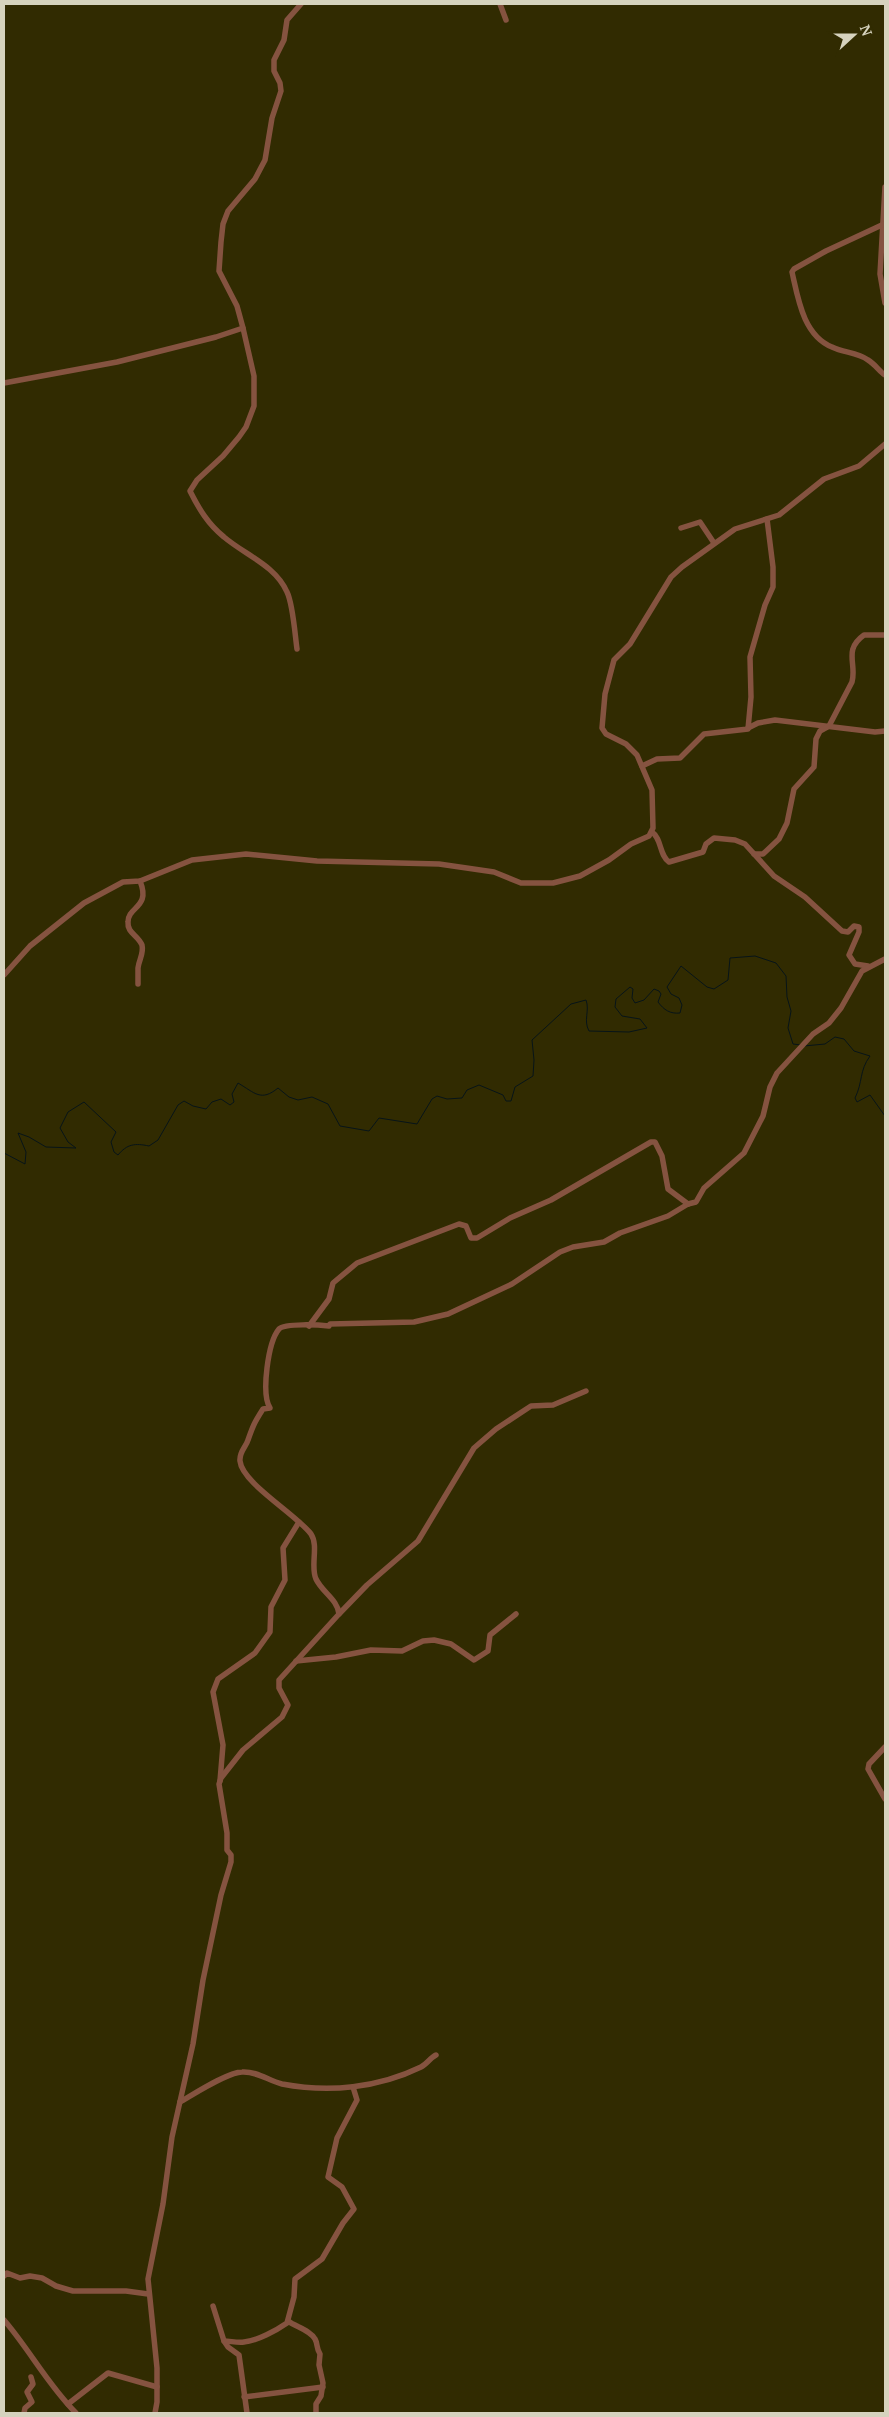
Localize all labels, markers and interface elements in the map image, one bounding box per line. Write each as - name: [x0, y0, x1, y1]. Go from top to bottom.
- north arrow: [829, 10, 879, 60]
- text: N: [856, 22, 878, 39]

